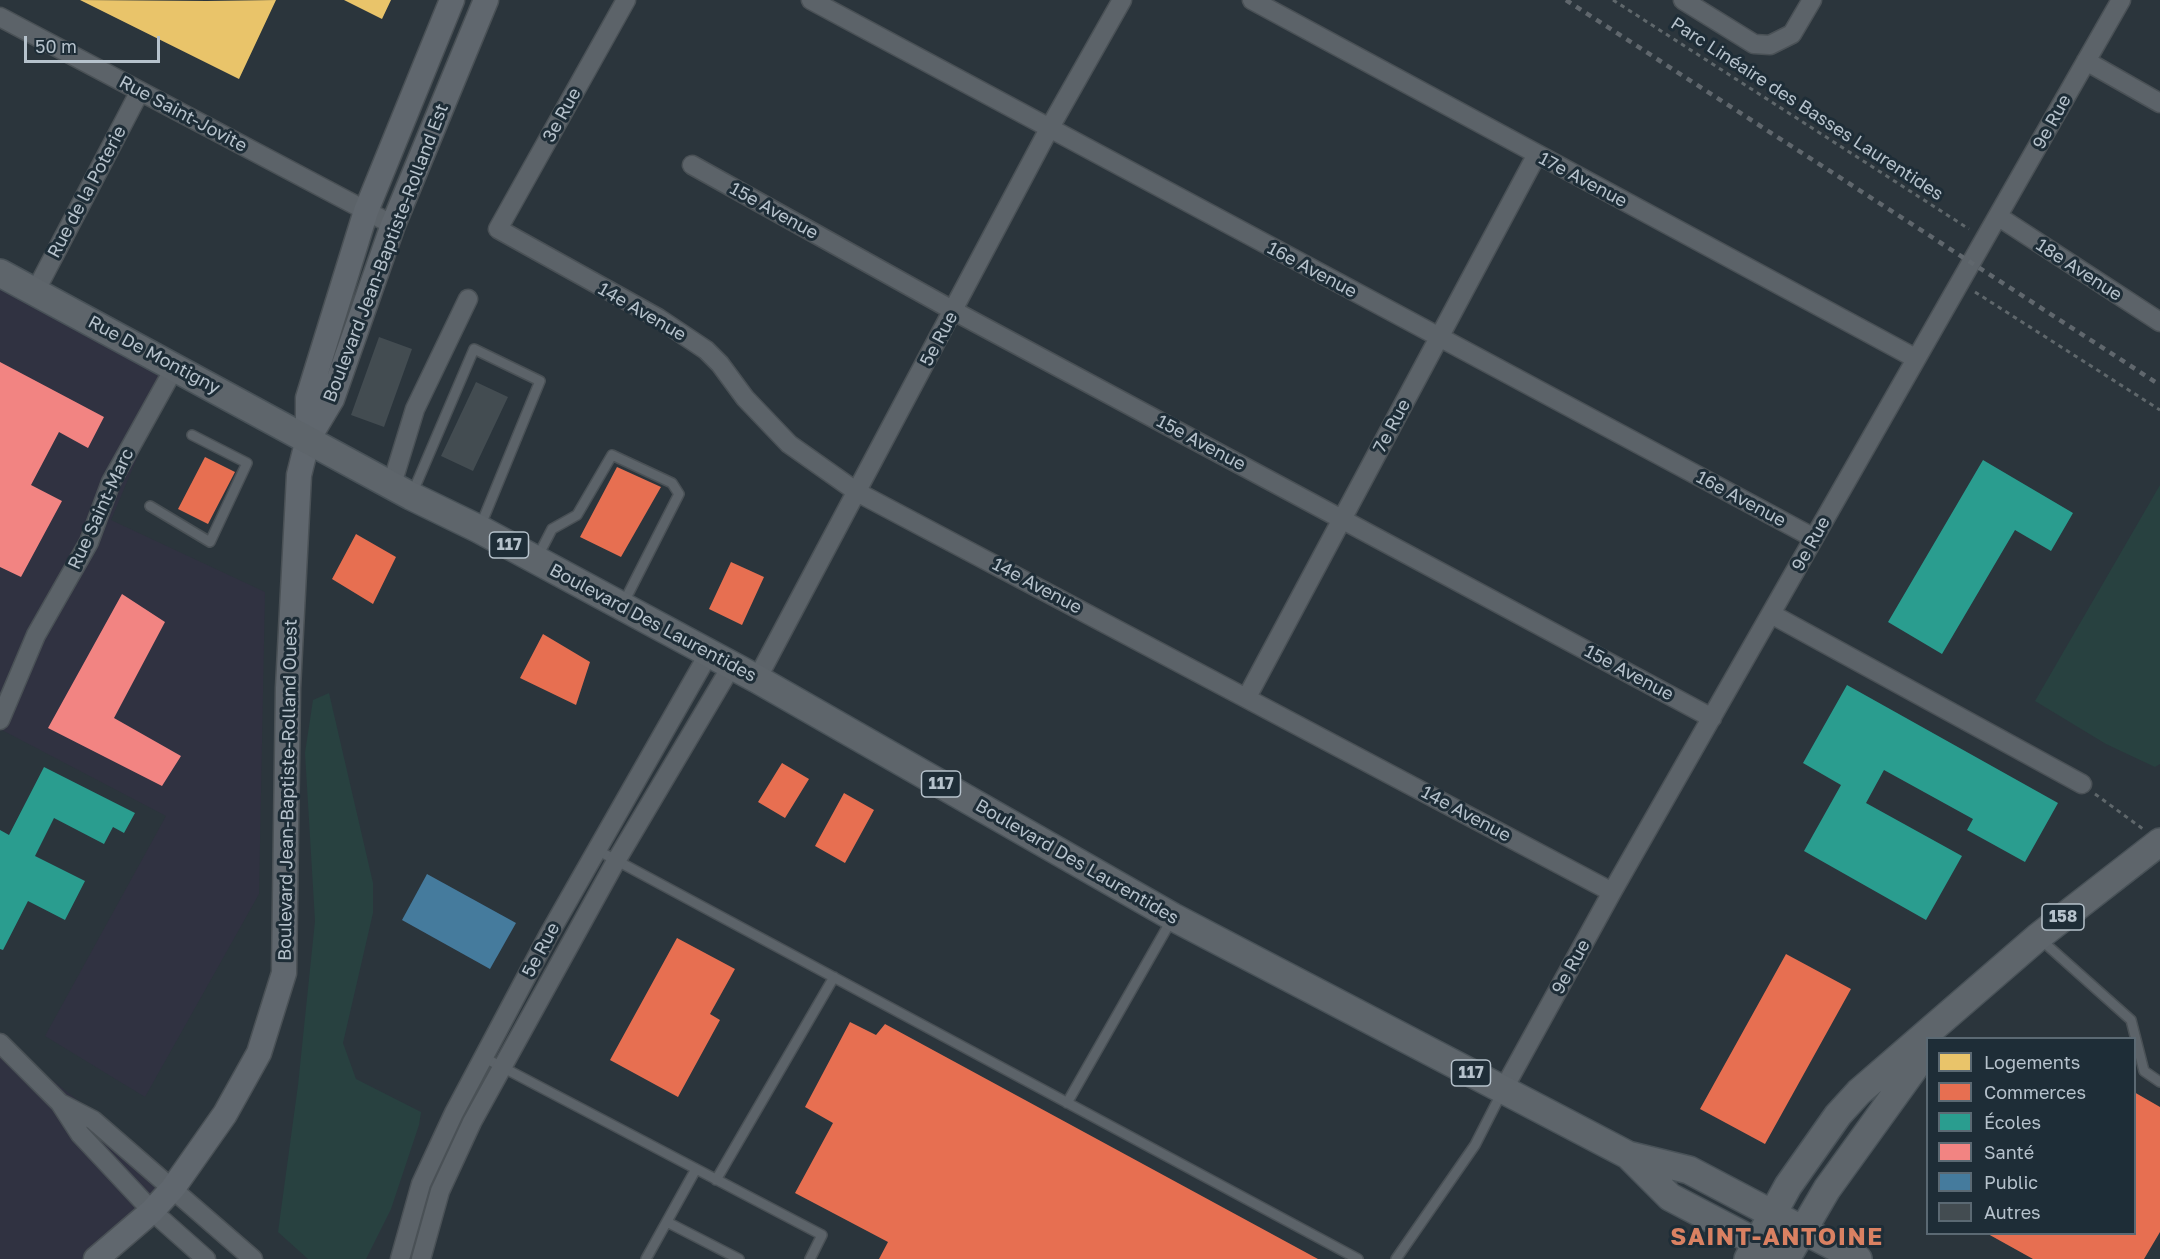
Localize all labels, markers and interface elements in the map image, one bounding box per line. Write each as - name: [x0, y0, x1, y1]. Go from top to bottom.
- street label: Parc Linéaire des Basses Laurentides: [1667, 13, 1947, 205]
- scale bar: [27, 24, 164, 62]
- text: 50 m: [35, 35, 77, 57]
- street label: Rue Saint-Jovite: [115, 71, 251, 157]
- street label: 3e Rue: [538, 84, 586, 146]
- street label: 9e Rue: [2028, 91, 2076, 153]
- street label: Boulevard Jean-Baptiste-Rolland Est: [319, 101, 453, 405]
- street label: Rue de la Poterie: [43, 122, 131, 262]
- street label: 17e Avenue: [1535, 148, 1631, 212]
- street label: 15e Avenue: [726, 178, 822, 244]
- street label: 18e Avenue: [2032, 234, 2126, 306]
- street label: 16e Avenue: [1264, 237, 1360, 303]
- street label: 14e Avenue: [594, 278, 690, 346]
- street label: 5e Rue: [916, 308, 962, 370]
- street label: Rue De Montigny: [84, 311, 224, 399]
- street label: 7e Rue: [1369, 395, 1415, 457]
- street label: 15e Avenue: [1153, 411, 1249, 475]
- street label: Rue Saint-Marc: [64, 445, 138, 573]
- street label: 16e Avenue: [1693, 466, 1789, 532]
- street label: 9e Rue: [1787, 513, 1835, 575]
- road number: 117: [490, 532, 528, 558]
- street label: 14e Avenue: [989, 553, 1085, 619]
- street label: Boulevard Des Laurentides: [546, 559, 760, 687]
- street label: Boulevard Jean-Baptiste-Rolland Ouest: [274, 619, 302, 961]
- street label: 15e Avenue: [1581, 641, 1677, 705]
- road number: 117: [922, 771, 960, 797]
- street label: 14e Avenue: [1418, 781, 1514, 847]
- street label: Boulevard Des Laurentides: [971, 795, 1183, 929]
- road number: 158: [2042, 904, 2084, 930]
- street label: 5e Rue: [518, 919, 564, 981]
- street label: 9e Rue: [1547, 936, 1595, 998]
- legend: [1926, 1037, 2136, 1235]
- text: Logements: [1984, 1051, 2080, 1073]
- road number: 117: [1452, 1060, 1490, 1086]
- text: Commerces: [1984, 1081, 2086, 1103]
- text: Écoles: [1984, 1111, 2041, 1133]
- text: Santé: [1984, 1141, 2034, 1163]
- text: Public: [1984, 1171, 2038, 1193]
- text: Autres: [1984, 1201, 2041, 1223]
- district label: SAINT-ANTOINE: [1670, 1223, 1884, 1251]

